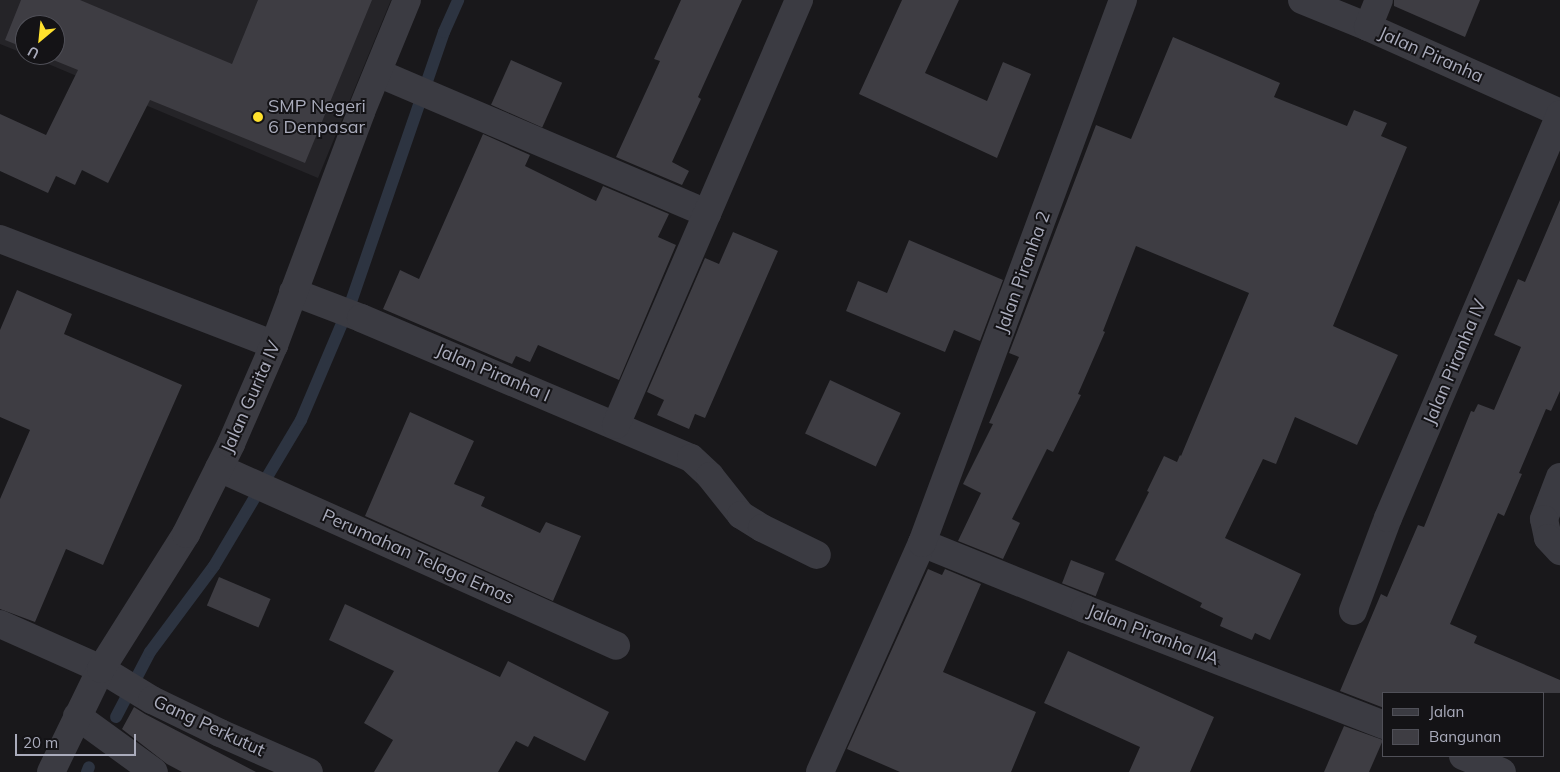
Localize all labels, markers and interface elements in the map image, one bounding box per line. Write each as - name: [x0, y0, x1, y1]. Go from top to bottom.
- north arrow: [15, 15, 65, 65]
- street label: Jalan Piranha: [1375, 22, 1487, 88]
- text: U: [25, 42, 42, 63]
- place label: SMP Negeri 6 Denpasar: [268, 96, 366, 138]
- marker: SMP Negeri 6 Denpasar: [252, 111, 264, 123]
- street label: Jalan Piranha 2: [991, 208, 1055, 336]
- street label: Jalan Piranha IV: [1419, 296, 1491, 428]
- street label: Jalan Gurita IV: [217, 338, 285, 456]
- street label: Jalan Piranha I: [433, 339, 553, 407]
- street label: Perumahan Telaga Emas: [319, 505, 517, 609]
- street label: Jalan Piranha IIA: [1084, 600, 1222, 670]
- street label: Gang Perkutut: [150, 691, 268, 761]
- legend: [1382, 692, 1545, 757]
- text: Jalan: [1429, 702, 1464, 721]
- scale bar: [18, 724, 139, 756]
- text: Bangunan: [1429, 727, 1501, 746]
- text: 20 m: [23, 733, 58, 752]

